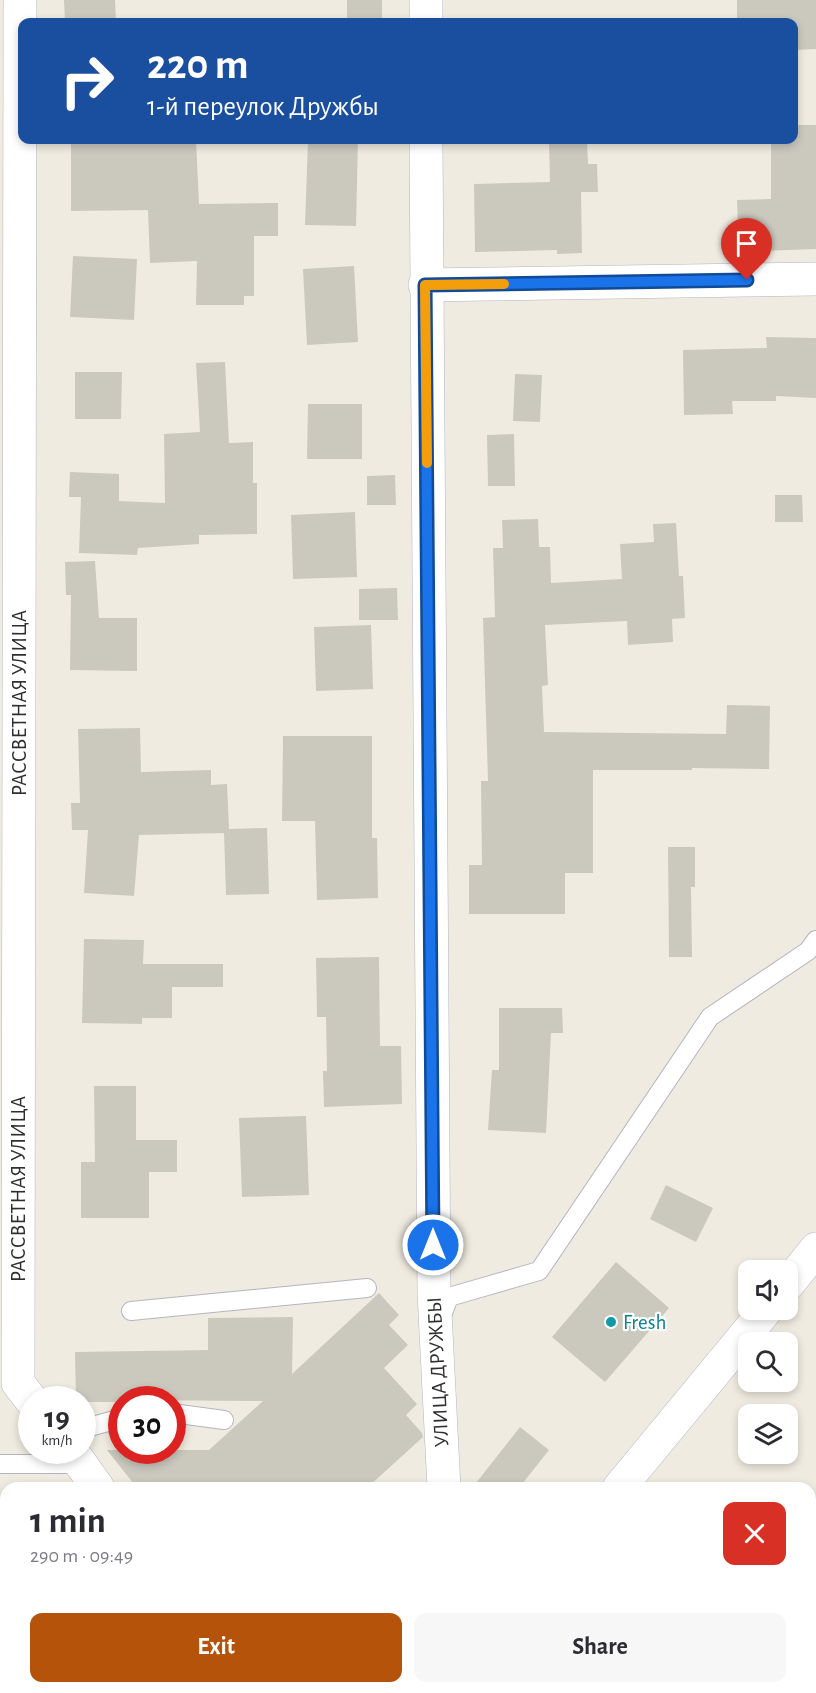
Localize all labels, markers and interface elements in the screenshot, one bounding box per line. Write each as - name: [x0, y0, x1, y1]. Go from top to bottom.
- icon: right: [48, 42, 126, 120]
- text: 220 m: [147, 44, 249, 86]
- text: 1-й переулок Дружбы: [147, 93, 379, 120]
- pin: [721, 218, 772, 280]
- icon: arrive: [730, 227, 763, 260]
- street label: РАССВЕТНАЯ УЛИЦА: [9, 610, 30, 796]
- street label: РАССВЕТНАЯ УЛИЦА: [8, 1096, 29, 1282]
- position arrow: [401, 1213, 465, 1277]
- map controls: [738, 1260, 798, 1464]
- button: sound: [738, 1260, 798, 1320]
- street label: УЛИЦА ДРУЖБЫ: [424, 1296, 452, 1448]
- place label: Fresh: [623, 1312, 666, 1333]
- marker: Fresh: [604, 1315, 618, 1329]
- button: search: [738, 1332, 798, 1392]
- speed limit sign: 30: [108, 1386, 186, 1464]
- text: 19: [44, 1403, 70, 1433]
- button: layers: [738, 1404, 798, 1464]
- text: km/h: [42, 1433, 72, 1448]
- button: close: [723, 1502, 786, 1565]
- text: 1 min: [30, 1503, 106, 1539]
- text: 290 m · 09:49: [30, 1546, 133, 1566]
- button: Exit: [30, 1613, 402, 1682]
- button: Share: [414, 1613, 786, 1682]

